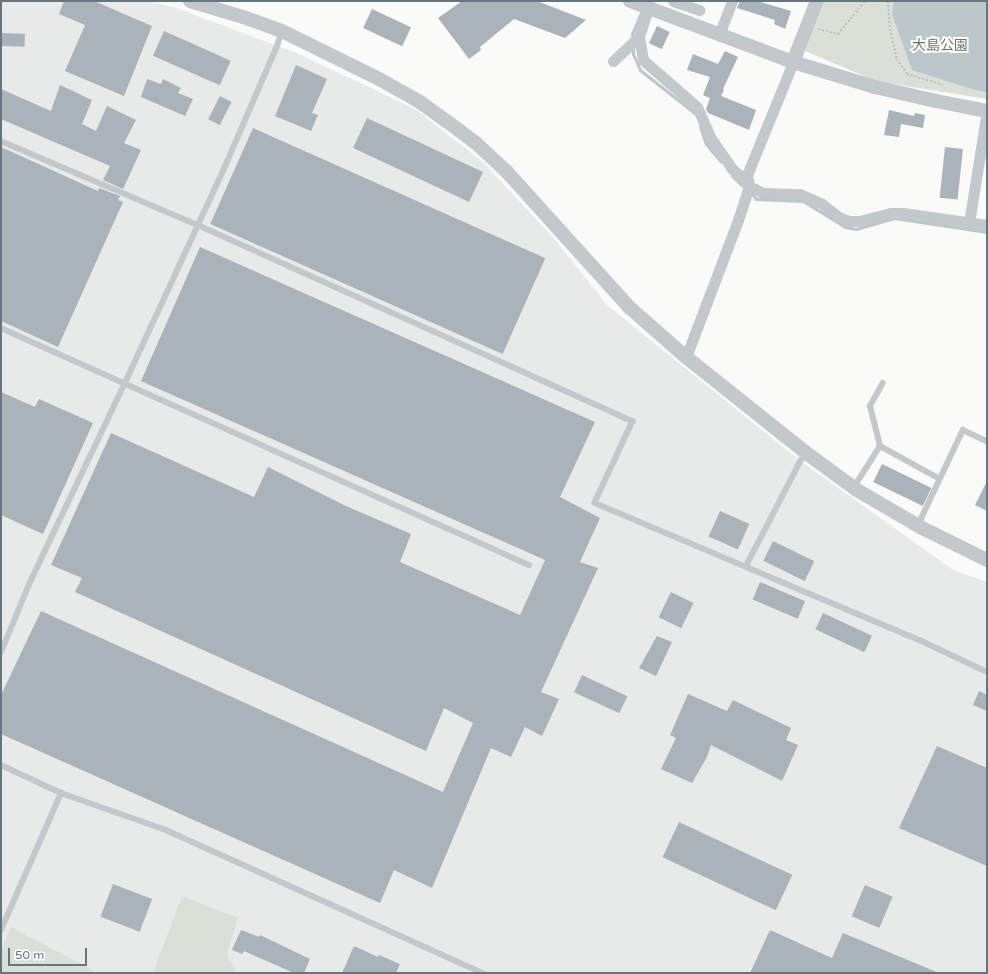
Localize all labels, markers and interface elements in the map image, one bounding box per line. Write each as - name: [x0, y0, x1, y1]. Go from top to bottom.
- park label: 大島公園: [912, 38, 968, 54]
- scale bar: [10, 940, 89, 966]
- text: 50 m: [15, 948, 44, 962]

